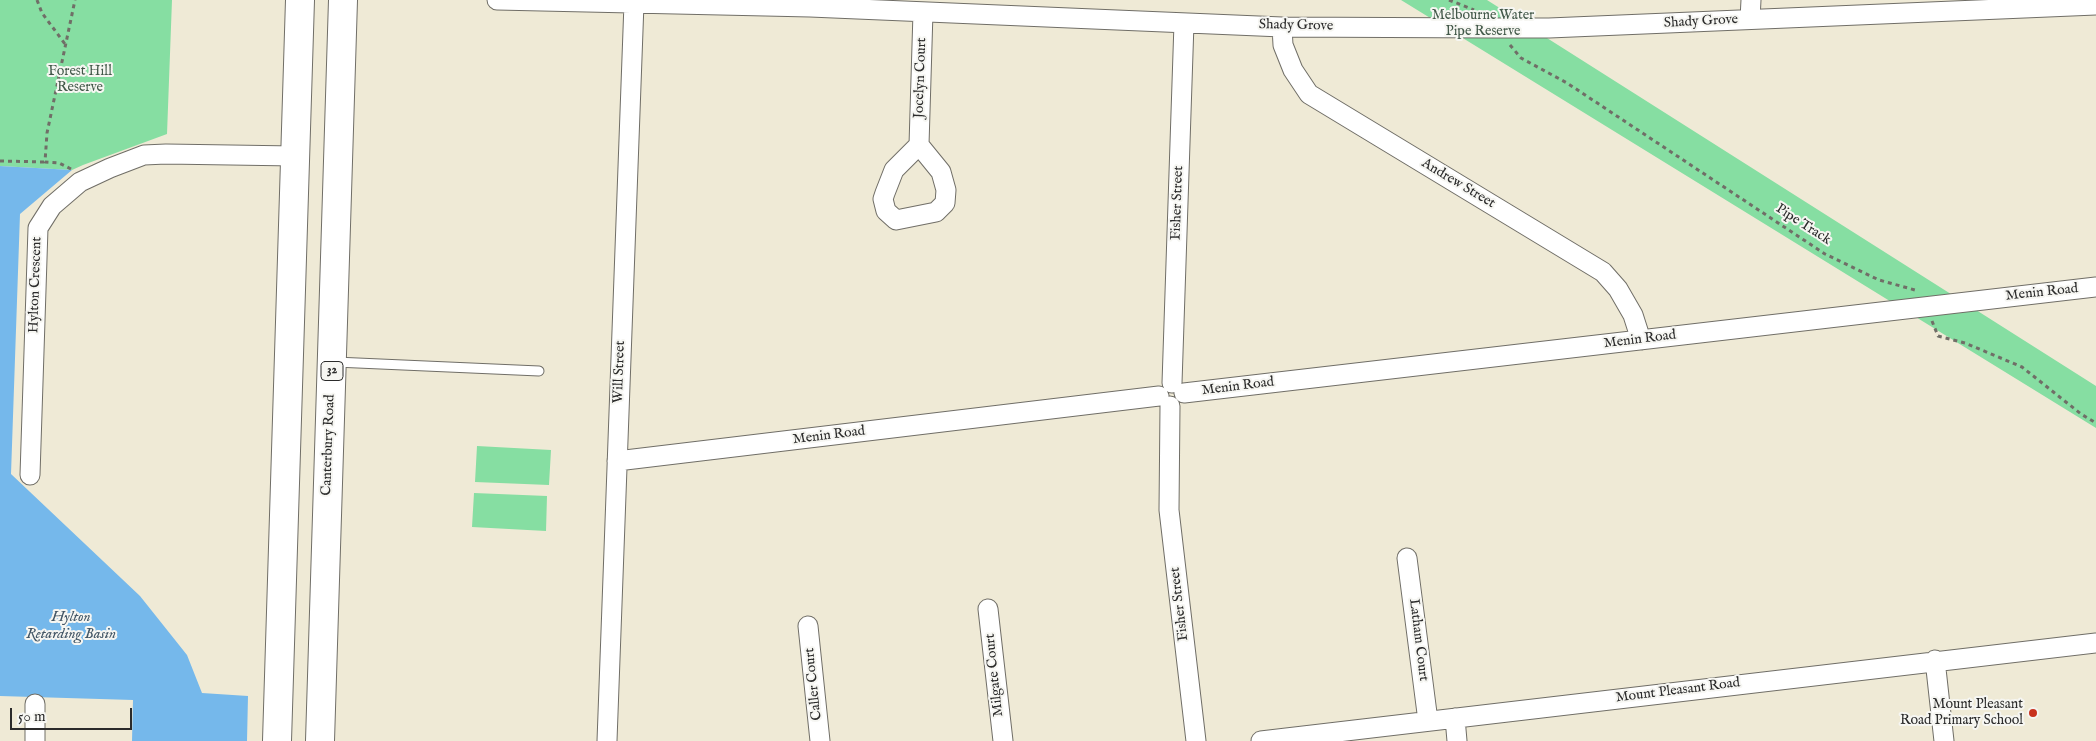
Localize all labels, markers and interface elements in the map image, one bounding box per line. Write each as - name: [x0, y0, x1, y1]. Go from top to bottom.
- park label: Melbourne Water Pipe Reserve: [1432, 8, 1534, 40]
- street label: Shady Grove: [1663, 12, 1739, 32]
- street label: Shady Grove: [1259, 17, 1333, 35]
- street label: Jocelyn Court: [911, 37, 931, 119]
- park label: Forest Hill Reserve: [48, 64, 112, 96]
- street label: Andrew Street: [1418, 155, 1498, 213]
- street label: Fisher Street: [1168, 166, 1188, 240]
- street label: Pipe Track: [1772, 201, 1834, 249]
- street label: Hylton Crescent: [26, 237, 46, 333]
- street label: Menin Road: [2005, 281, 2079, 305]
- street label: Menin Road: [1603, 327, 1677, 353]
- street label: Will Street: [611, 340, 629, 404]
- road number: 32: [321, 362, 343, 381]
- street label: Menin Road: [1201, 374, 1275, 400]
- street label: Canterbury Road: [319, 394, 339, 496]
- street label: Menin Road: [792, 423, 866, 449]
- street label: Fisher Street: [1167, 566, 1193, 642]
- street label: Latham Court: [1405, 598, 1431, 682]
- water label: Hylton Retarding Basin: [26, 609, 116, 644]
- street label: Milgate Court: [982, 633, 1008, 717]
- street label: Caller Court: [802, 647, 826, 721]
- street label: Mount Pleasant Road: [1615, 675, 1741, 707]
- place label: Mount Pleasant Road Primary School: [1900, 697, 2023, 730]
- scale bar: [12, 698, 135, 730]
- text: 50 m: [18, 707, 46, 726]
- marker: Mount Pleasant Road Primary School: [2027, 707, 2039, 719]

